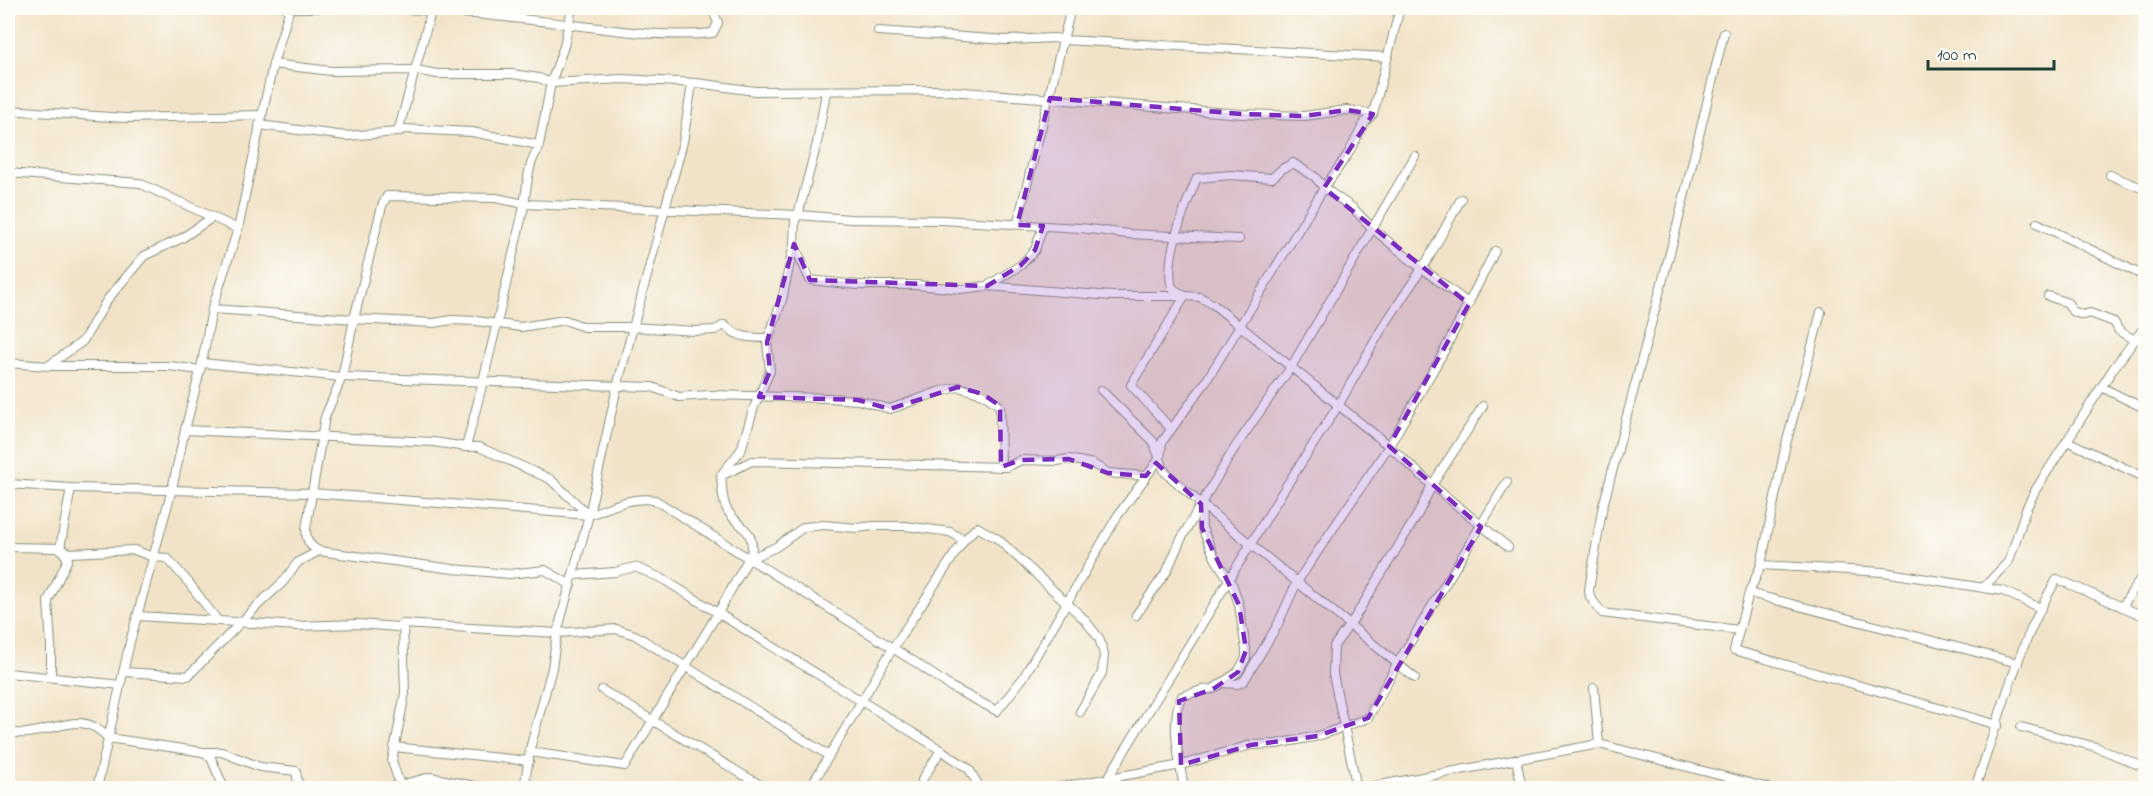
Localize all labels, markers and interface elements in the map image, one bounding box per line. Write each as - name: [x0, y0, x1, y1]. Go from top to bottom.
- scale bar: [1928, 33, 2054, 71]
- text: 100 m: [1937, 43, 1977, 69]

